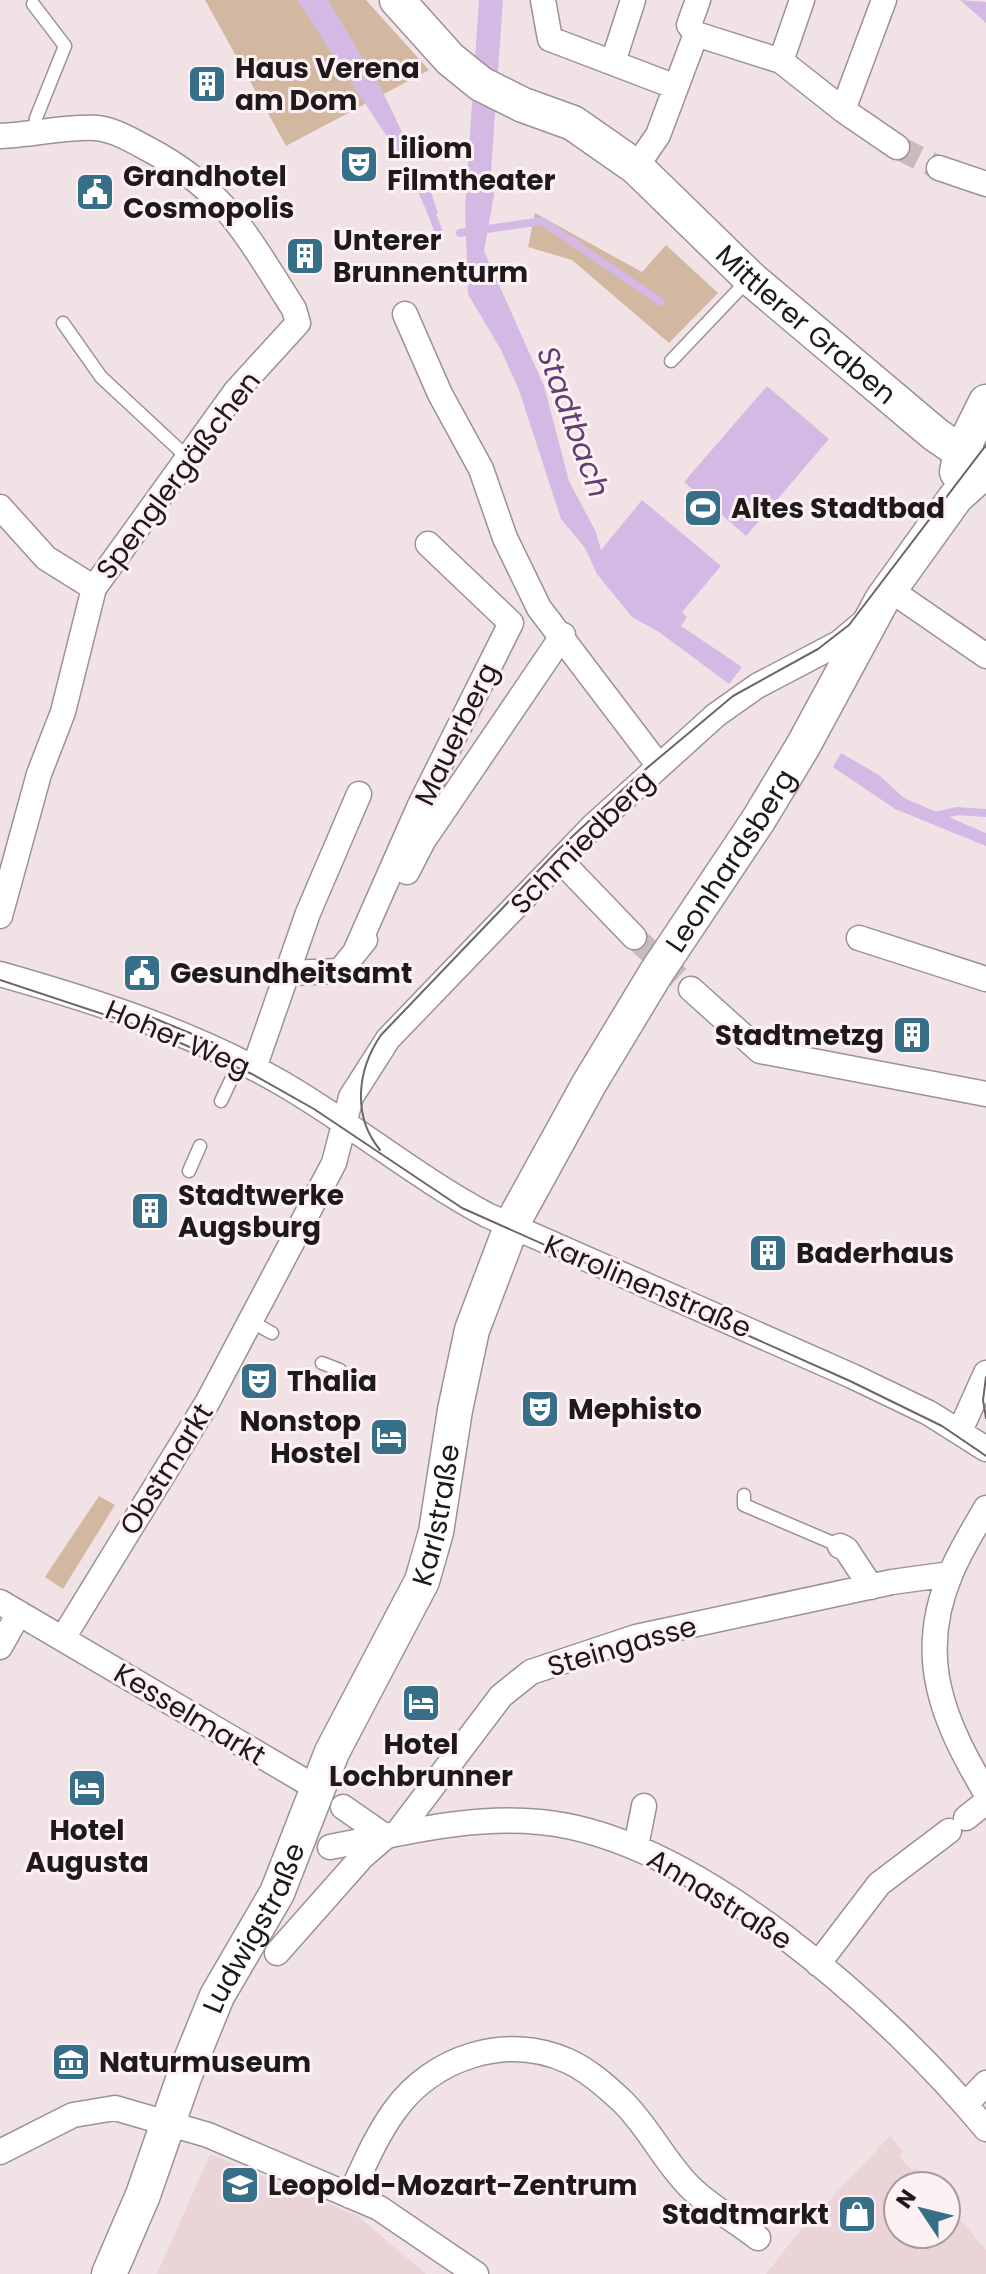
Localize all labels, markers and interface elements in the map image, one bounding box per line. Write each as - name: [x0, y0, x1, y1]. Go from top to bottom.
- place label: Haus Verena am Dom: [235, 49, 420, 120]
- building icon: Haus Verena am Dom: [186, 63, 228, 105]
- place label: Liliom Filmtheater: [387, 129, 556, 200]
- theatre icon: Liliom Filmtheater: [338, 143, 380, 185]
- place label: Grandhotel Cosmopolis: [123, 157, 294, 228]
- public building icon: Grandhotel Cosmopolis: [74, 171, 116, 213]
- place label: Unterer Brunnenturm: [333, 221, 528, 292]
- building icon: Unterer Brunnenturm: [284, 235, 326, 277]
- street label: Mittlerer Graben: [707, 236, 905, 413]
- water label: Stadtbach: [526, 340, 621, 503]
- street label: Spenglergäßchen: [87, 363, 270, 587]
- sports icon: Altes Stadtbad: [682, 487, 724, 529]
- place label: Altes Stadtbad: [731, 489, 945, 528]
- street label: Mauerberg: [405, 656, 508, 812]
- street label: Schmiedberg: [502, 762, 663, 923]
- street label: Leonhardsberg: [656, 762, 805, 960]
- public building icon: Gesundheitsamt: [121, 952, 163, 994]
- place label: Gesundheitsamt: [170, 954, 412, 993]
- street label: Hoher Weg: [99, 990, 256, 1087]
- building icon: Stadtmetzg: [891, 1014, 933, 1056]
- place label: Stadtmetzg: [715, 1016, 884, 1055]
- place label: Stadtwerke Augsburg: [178, 1176, 344, 1247]
- building icon: Stadtwerke Augsburg: [129, 1190, 171, 1232]
- street label: Karolinenstraße: [538, 1225, 757, 1348]
- building icon: Baderhaus: [747, 1232, 789, 1274]
- place label: Baderhaus: [796, 1234, 954, 1273]
- theatre icon: Thalia: [238, 1360, 280, 1402]
- place label: Thalia: [287, 1362, 377, 1401]
- theatre icon: Mephisto: [519, 1388, 561, 1430]
- place label: Mephisto: [568, 1390, 702, 1429]
- street label: Obstmarkt: [111, 1396, 222, 1543]
- place label: Nonstop Hostel: [239, 1402, 361, 1473]
- hotel icon: Nonstop Hostel: [368, 1416, 410, 1458]
- street label: Karlstraße: [403, 1441, 469, 1590]
- street label: Steingasse: [543, 1607, 701, 1686]
- street label: Kesselmarkt: [107, 1654, 273, 1775]
- hotel icon: Hotel Lochbrunner: [400, 1682, 442, 1724]
- place label: Hotel Lochbrunner: [329, 1725, 513, 1796]
- hotel icon: Hotel Augusta: [66, 1767, 108, 1809]
- place label: Hotel Augusta: [25, 1811, 149, 1882]
- street label: Ludwigstraße: [193, 1837, 315, 2019]
- street label: Annastraße: [640, 1839, 800, 1959]
- museum icon: Naturmuseum: [50, 2041, 92, 2083]
- place label: Naturmuseum: [99, 2043, 311, 2082]
- school or university icon: Leopold-Mozart-Zentrum: [219, 2164, 261, 2206]
- place label: Leopold-Mozart-Zentrum: [268, 2166, 638, 2205]
- north arrow: [882, 2170, 962, 2250]
- text: N: [889, 2183, 923, 2214]
- shop icon: Stadtmarkt: [836, 2193, 878, 2235]
- place label: Stadtmarkt: [662, 2195, 829, 2234]

